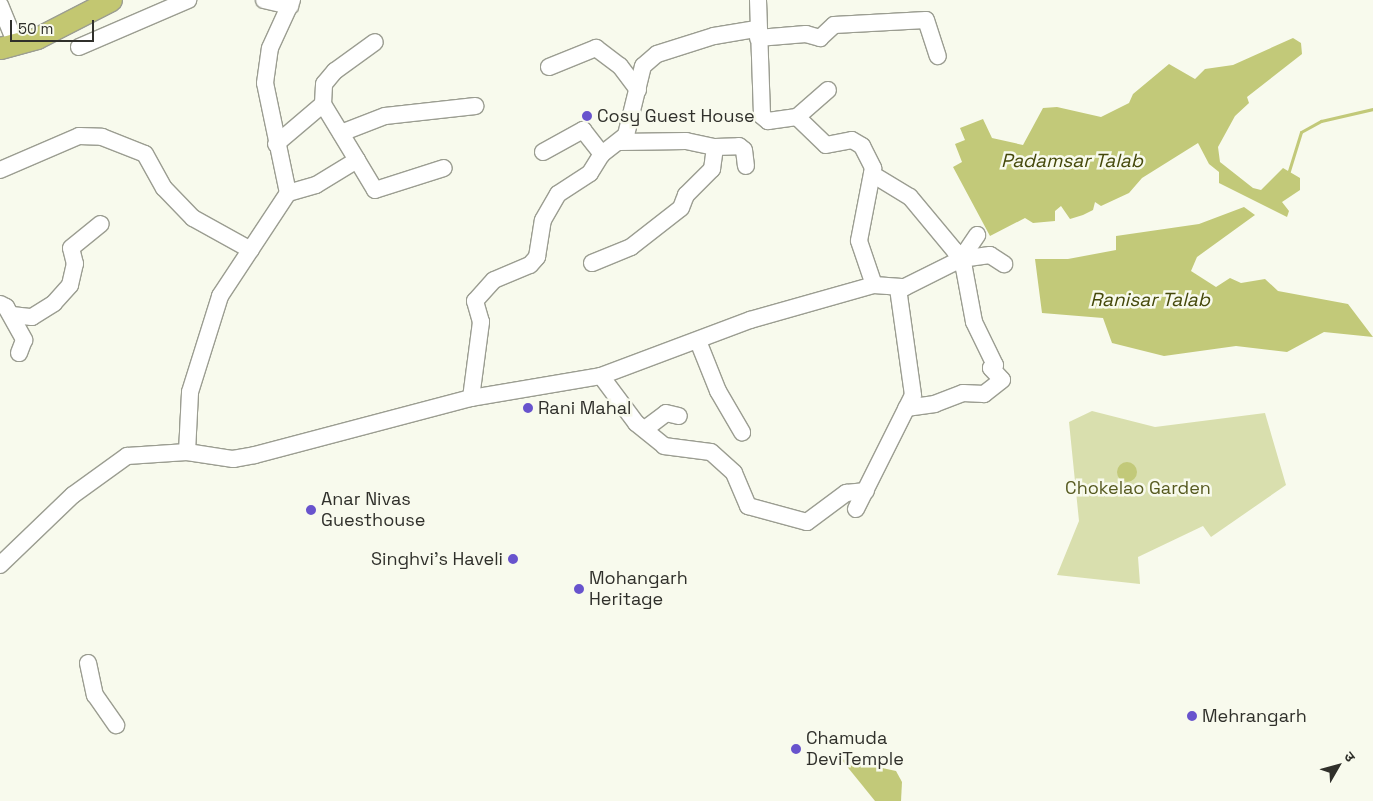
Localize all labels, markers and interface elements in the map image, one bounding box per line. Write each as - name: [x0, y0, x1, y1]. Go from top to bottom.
- scale bar: [12, 10, 96, 42]
- text: 50 m: [18, 19, 53, 38]
- place label: Cosy Guest House: [597, 105, 755, 127]
- marker: Cosy Guest House: [581, 110, 593, 122]
- water label: Padamsar Talab: [1001, 150, 1143, 172]
- water label: Ranisar Talab: [1090, 289, 1210, 311]
- place label: Rani Mahal: [538, 397, 631, 419]
- marker: Rani Mahal: [522, 402, 534, 414]
- park label: Chokelao Garden: [1065, 477, 1211, 499]
- place label: Anar Nivas Guesthouse: [321, 489, 425, 532]
- marker: Anar Nivas Guesthouse: [305, 504, 317, 516]
- place label: Singhvi's Haveli: [371, 548, 503, 570]
- marker: Singhvi's Haveli: [507, 553, 519, 565]
- place label: Mohangarh Heritage: [589, 568, 688, 610]
- marker: Mohangarh Heritage: [573, 583, 585, 595]
- place label: Mehrangarh: [1202, 705, 1307, 727]
- marker: Mehrangarh: [1186, 710, 1198, 722]
- place label: Chamuda DeviTemple: [806, 728, 904, 771]
- north arrow: [1313, 741, 1363, 791]
- marker: Chamuda DeviTemple: [790, 743, 802, 755]
- text: उ: [1340, 748, 1359, 766]

